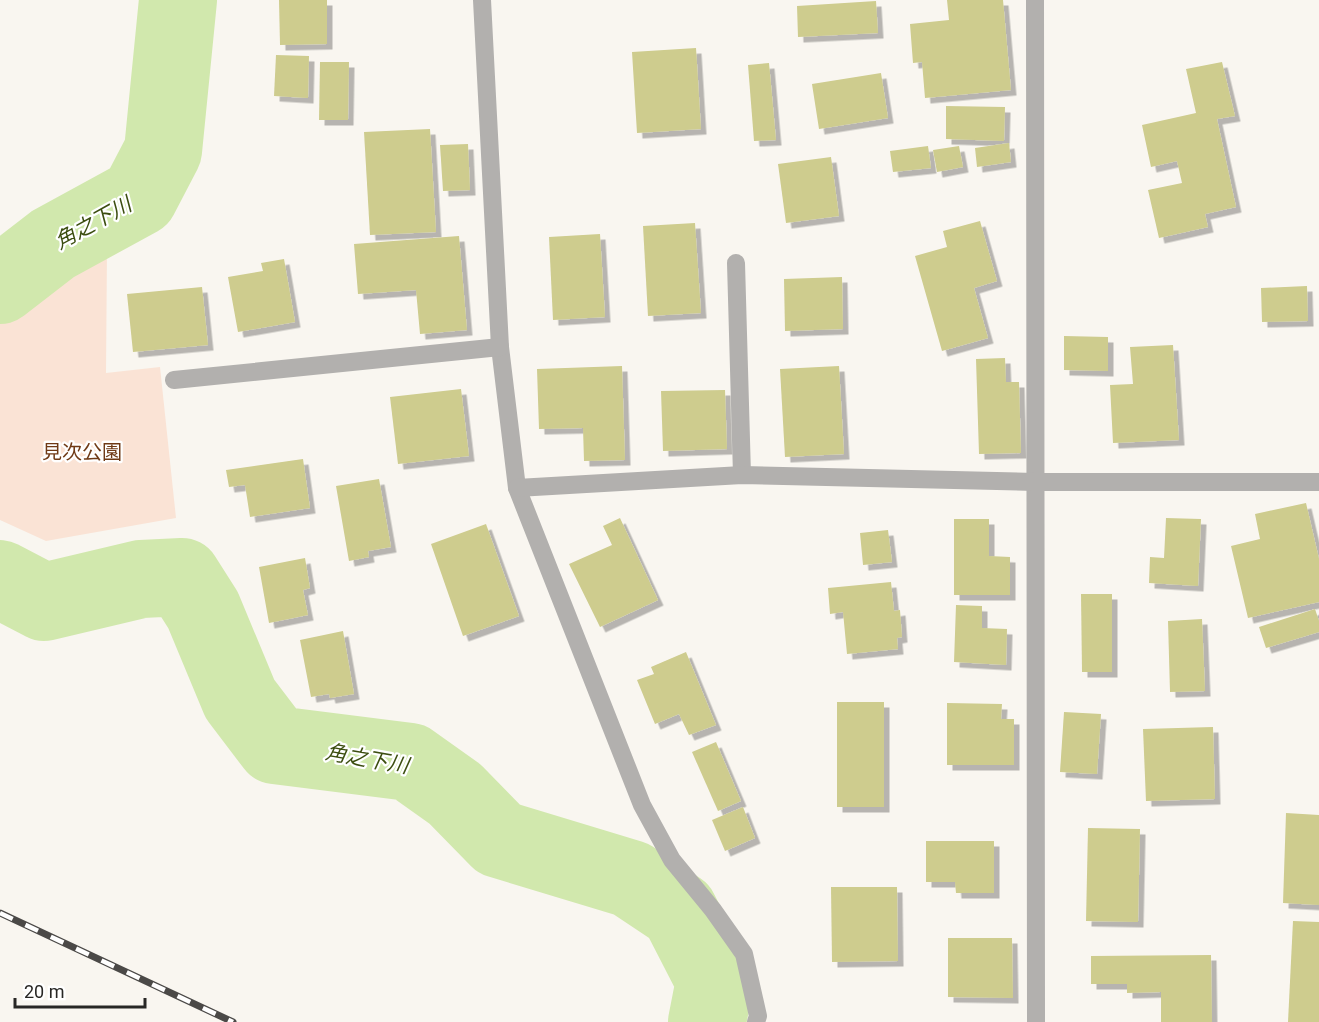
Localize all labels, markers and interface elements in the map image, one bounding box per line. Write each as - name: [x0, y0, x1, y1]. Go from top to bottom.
- water label: 角之下川: [50, 191, 137, 254]
- park label: 見次公園: [42, 440, 122, 464]
- water label: 角之下川: [324, 740, 412, 778]
- scale bar: [15, 971, 146, 1009]
- text: 20 m: [24, 981, 64, 1002]

